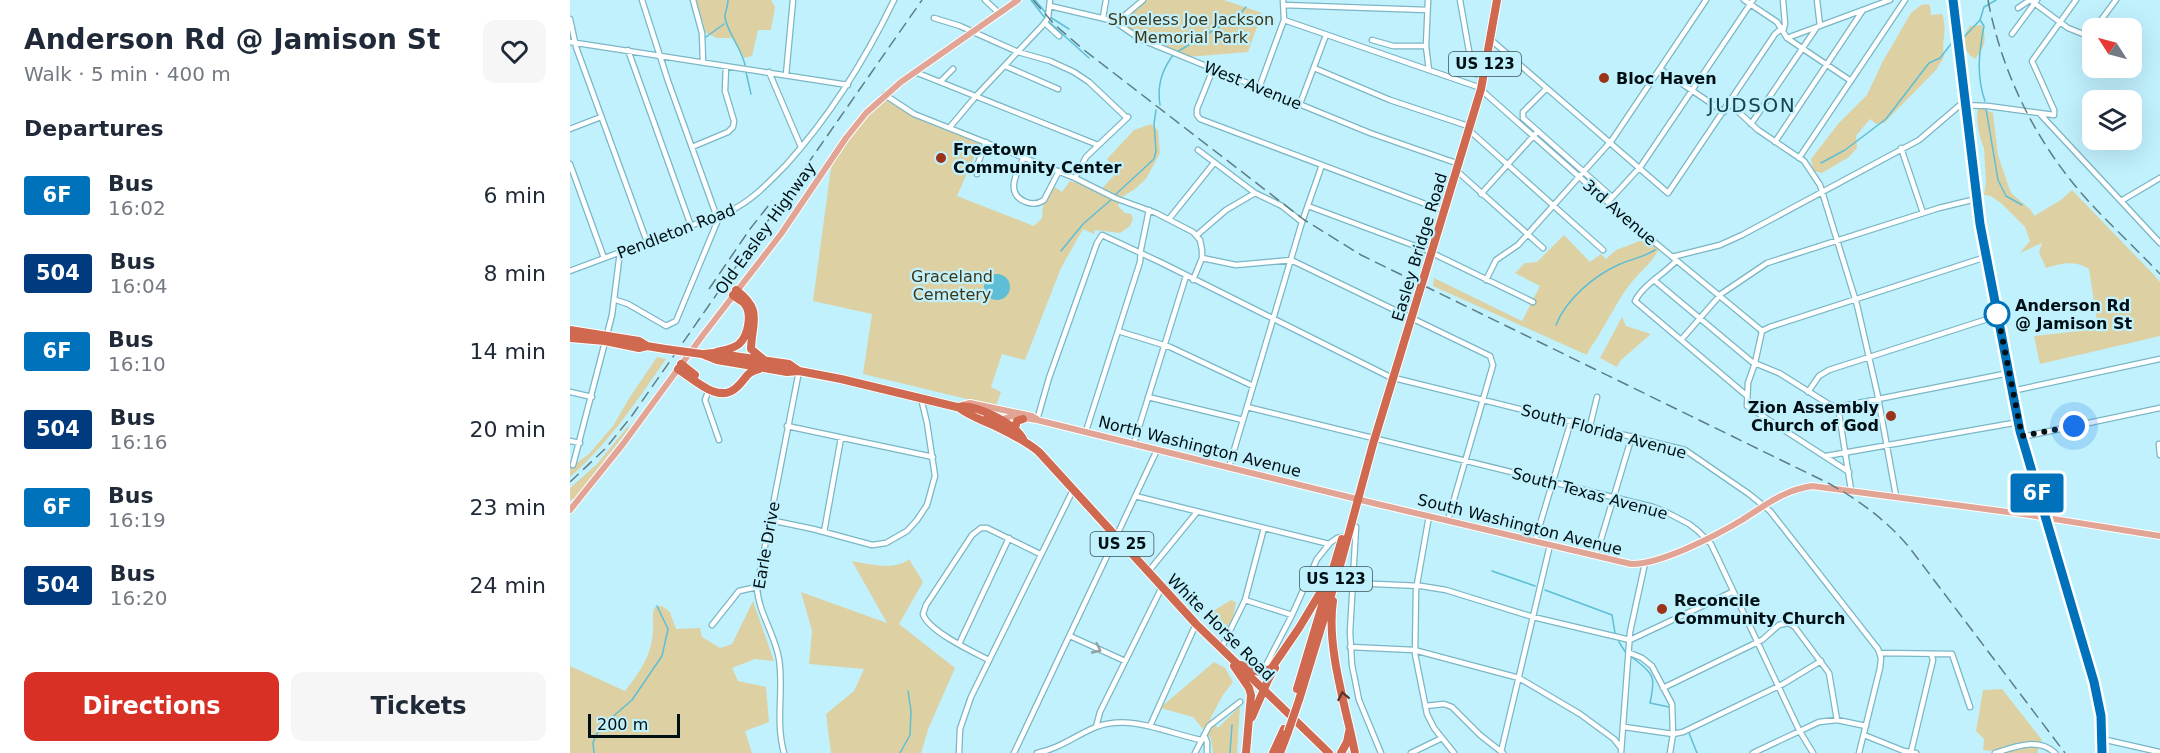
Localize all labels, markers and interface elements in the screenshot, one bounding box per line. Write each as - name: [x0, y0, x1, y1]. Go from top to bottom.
- park label: Shoeless Joe Jackson Memorial Park: [1108, 10, 1274, 47]
- north arrow: [2082, 18, 2142, 78]
- map controls: [2082, 18, 2142, 150]
- button: heart: [483, 20, 546, 83]
- text: Anderson Rd @ Jamison St: [24, 23, 440, 56]
- road number: US 123: [1449, 52, 1521, 76]
- street label: West Avenue: [1201, 57, 1305, 114]
- text: Walk · 5 min · 400 m: [24, 62, 231, 86]
- place label: Bloc Haven: [1616, 69, 1717, 88]
- marker: Bloc Haven: [1597, 71, 1611, 85]
- button: layers: [2082, 90, 2142, 150]
- district label: JUDSON: [1706, 93, 1796, 117]
- text: Departures: [24, 116, 164, 141]
- place label: Freetown Community Center: [953, 140, 1121, 177]
- marker: Freetown Community Center: [934, 151, 948, 165]
- street label: Old Easley Highway: [711, 159, 820, 298]
- text: Bus: [108, 171, 154, 196]
- street label: Easley Bridge Road: [1388, 171, 1451, 324]
- street label: 3rd Avenue: [1579, 175, 1660, 249]
- text: 6F: [43, 183, 71, 207]
- text: 6 min: [484, 183, 546, 208]
- text: 16:02: [108, 196, 166, 220]
- street label: Pendleton Road: [614, 200, 738, 263]
- text: Bus: [110, 249, 155, 274]
- text: 504: [36, 261, 80, 285]
- text: 8 min: [484, 261, 546, 286]
- park label: Graceland Cemetery: [911, 267, 993, 304]
- text: 16:04: [110, 274, 167, 298]
- place label: Anderson Rd @ Jamison St: [2015, 296, 2132, 333]
- marker: Anderson Rd @ Jamison St: [1984, 301, 2010, 327]
- text: Bus: [108, 327, 154, 352]
- text: 6F: [43, 339, 71, 363]
- text: 14 min: [470, 339, 546, 364]
- text: 16:10: [108, 352, 166, 376]
- place label: Zion Assembly Church of God: [1748, 398, 1880, 435]
- street label: South Florida Avenue: [1519, 400, 1689, 463]
- text: Bus: [110, 405, 155, 430]
- marker: Zion Assembly Church of God: [1884, 409, 1898, 423]
- your location: [2059, 411, 2089, 441]
- street label: North Washington Avenue: [1096, 412, 1303, 481]
- text: 504: [36, 417, 80, 441]
- text: 20 min: [470, 417, 546, 442]
- text: 16:16: [110, 430, 167, 454]
- street label: South Texas Avenue: [1510, 464, 1670, 523]
- line badge: 6F: [2010, 474, 2064, 512]
- text: 6F: [2023, 481, 2051, 505]
- text: Bus: [108, 483, 154, 508]
- street label: South Washington Avenue: [1416, 490, 1624, 559]
- text: 6F: [43, 495, 71, 519]
- text: 23 min: [470, 495, 546, 520]
- street label: Earle Drive: [749, 500, 784, 590]
- text: 16:19: [108, 508, 166, 532]
- road number: US 25: [1090, 532, 1154, 556]
- text: Bus: [110, 561, 155, 586]
- road number: US 123: [1300, 567, 1372, 591]
- street label: White Horse Road: [1163, 570, 1278, 685]
- text: 504: [36, 573, 80, 597]
- text: 24 min: [470, 573, 546, 598]
- text: 16:20: [110, 586, 167, 610]
- place label: Reconcile Community Church: [1674, 591, 1845, 628]
- marker: Reconcile Community Church: [1655, 602, 1669, 616]
- one-way arrow: [1091, 641, 1102, 653]
- button: Directions: [24, 672, 279, 741]
- button: Tickets: [291, 672, 546, 741]
- one-way arrow: [1337, 691, 1350, 701]
- scale bar: [588, 711, 680, 738]
- text: 200 m: [597, 715, 648, 734]

